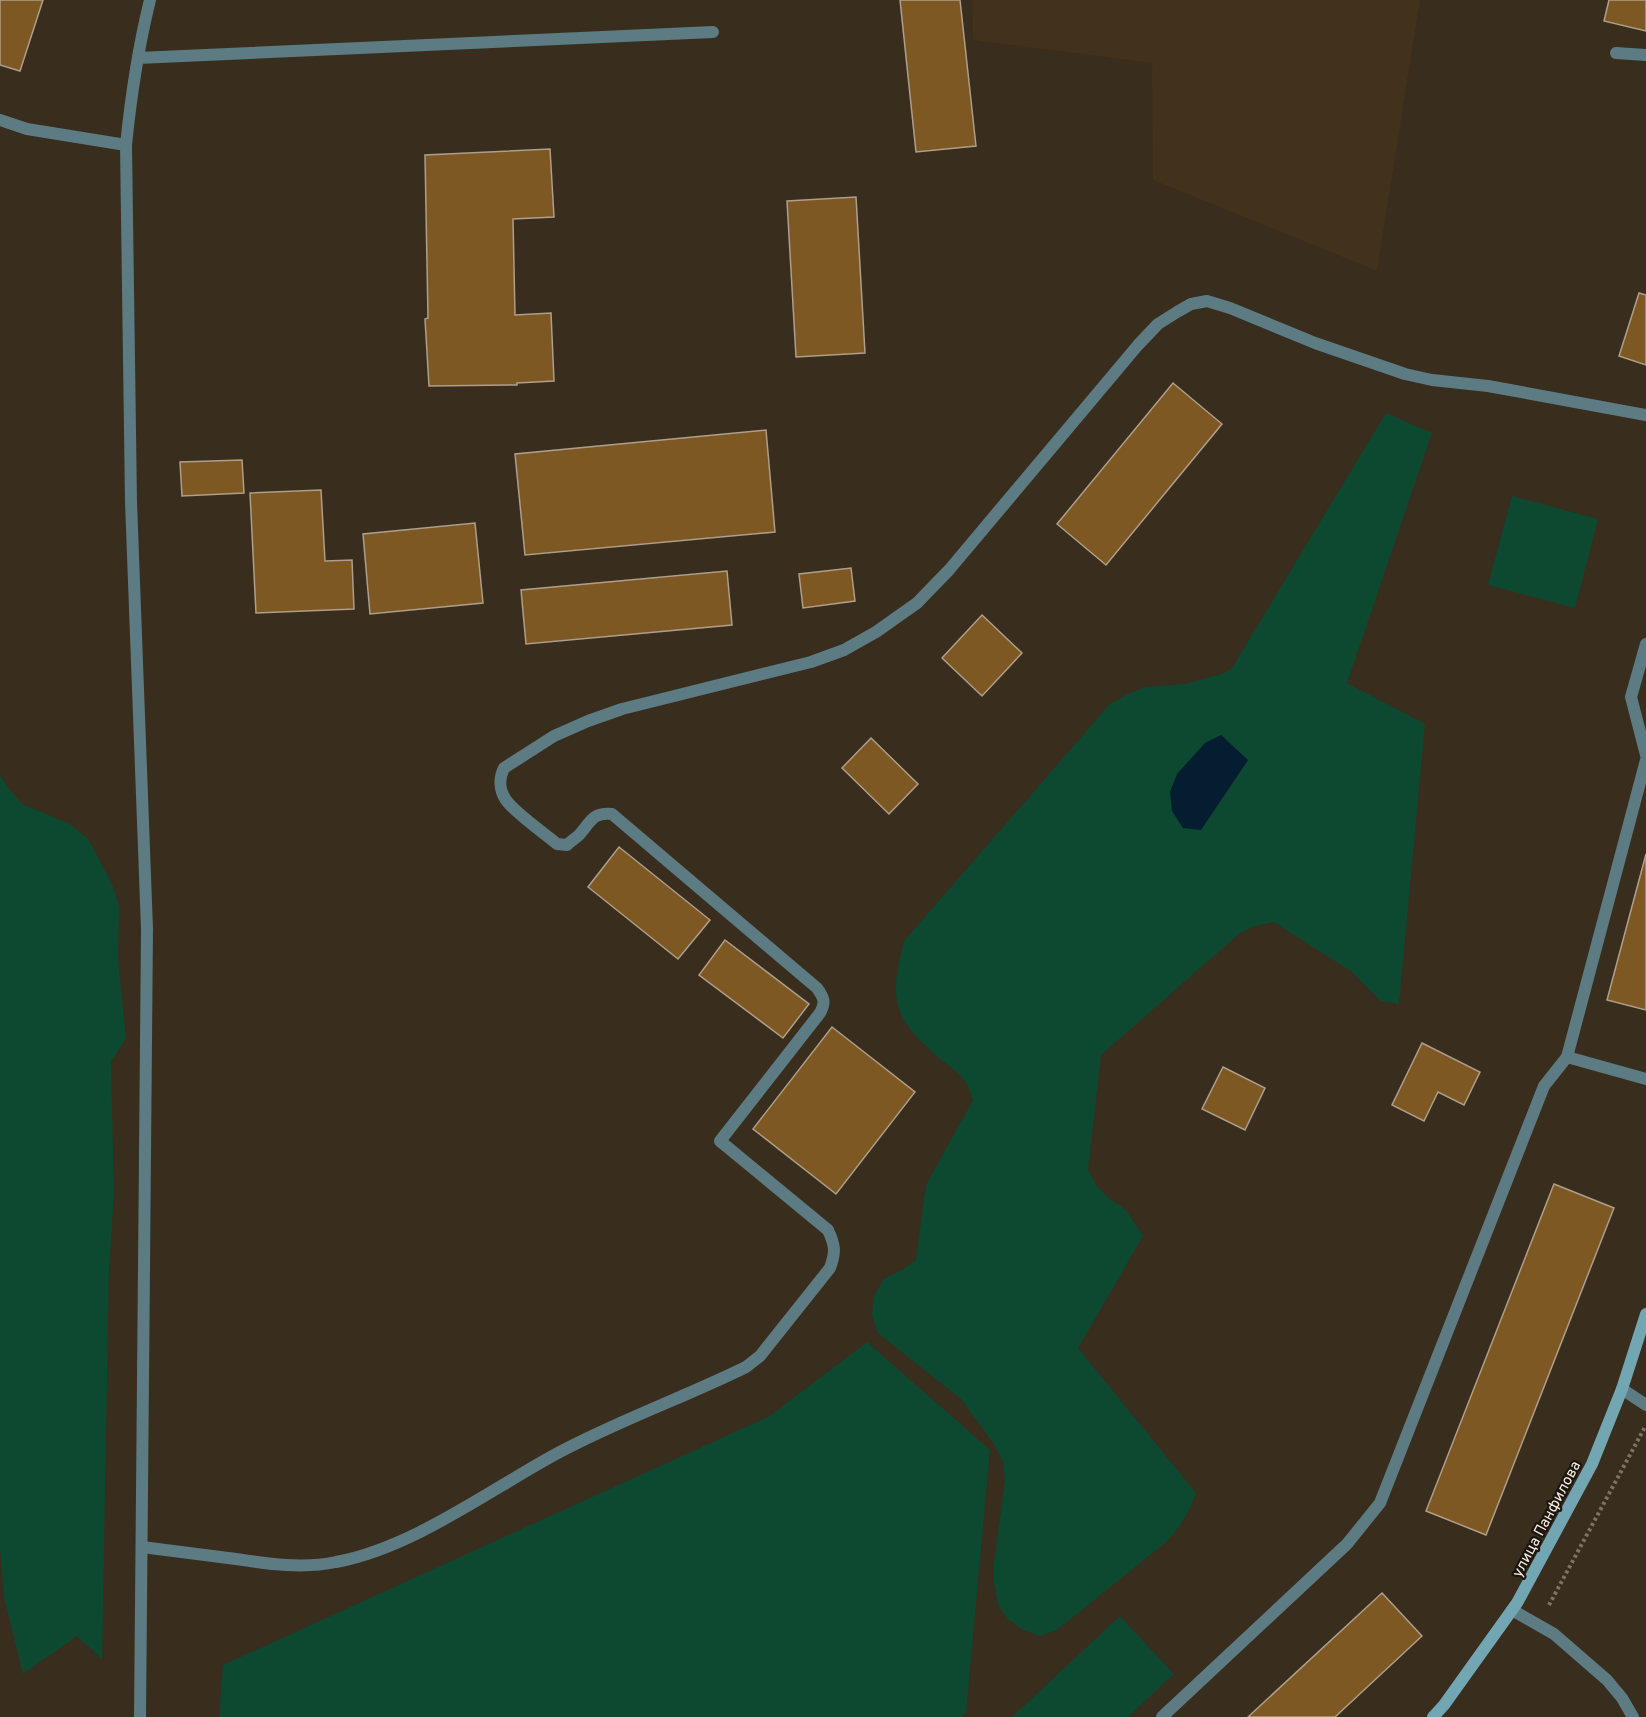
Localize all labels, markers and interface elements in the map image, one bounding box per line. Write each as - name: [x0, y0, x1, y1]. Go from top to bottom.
- street label: улица Панфилова: [1509, 1458, 1586, 1581]

